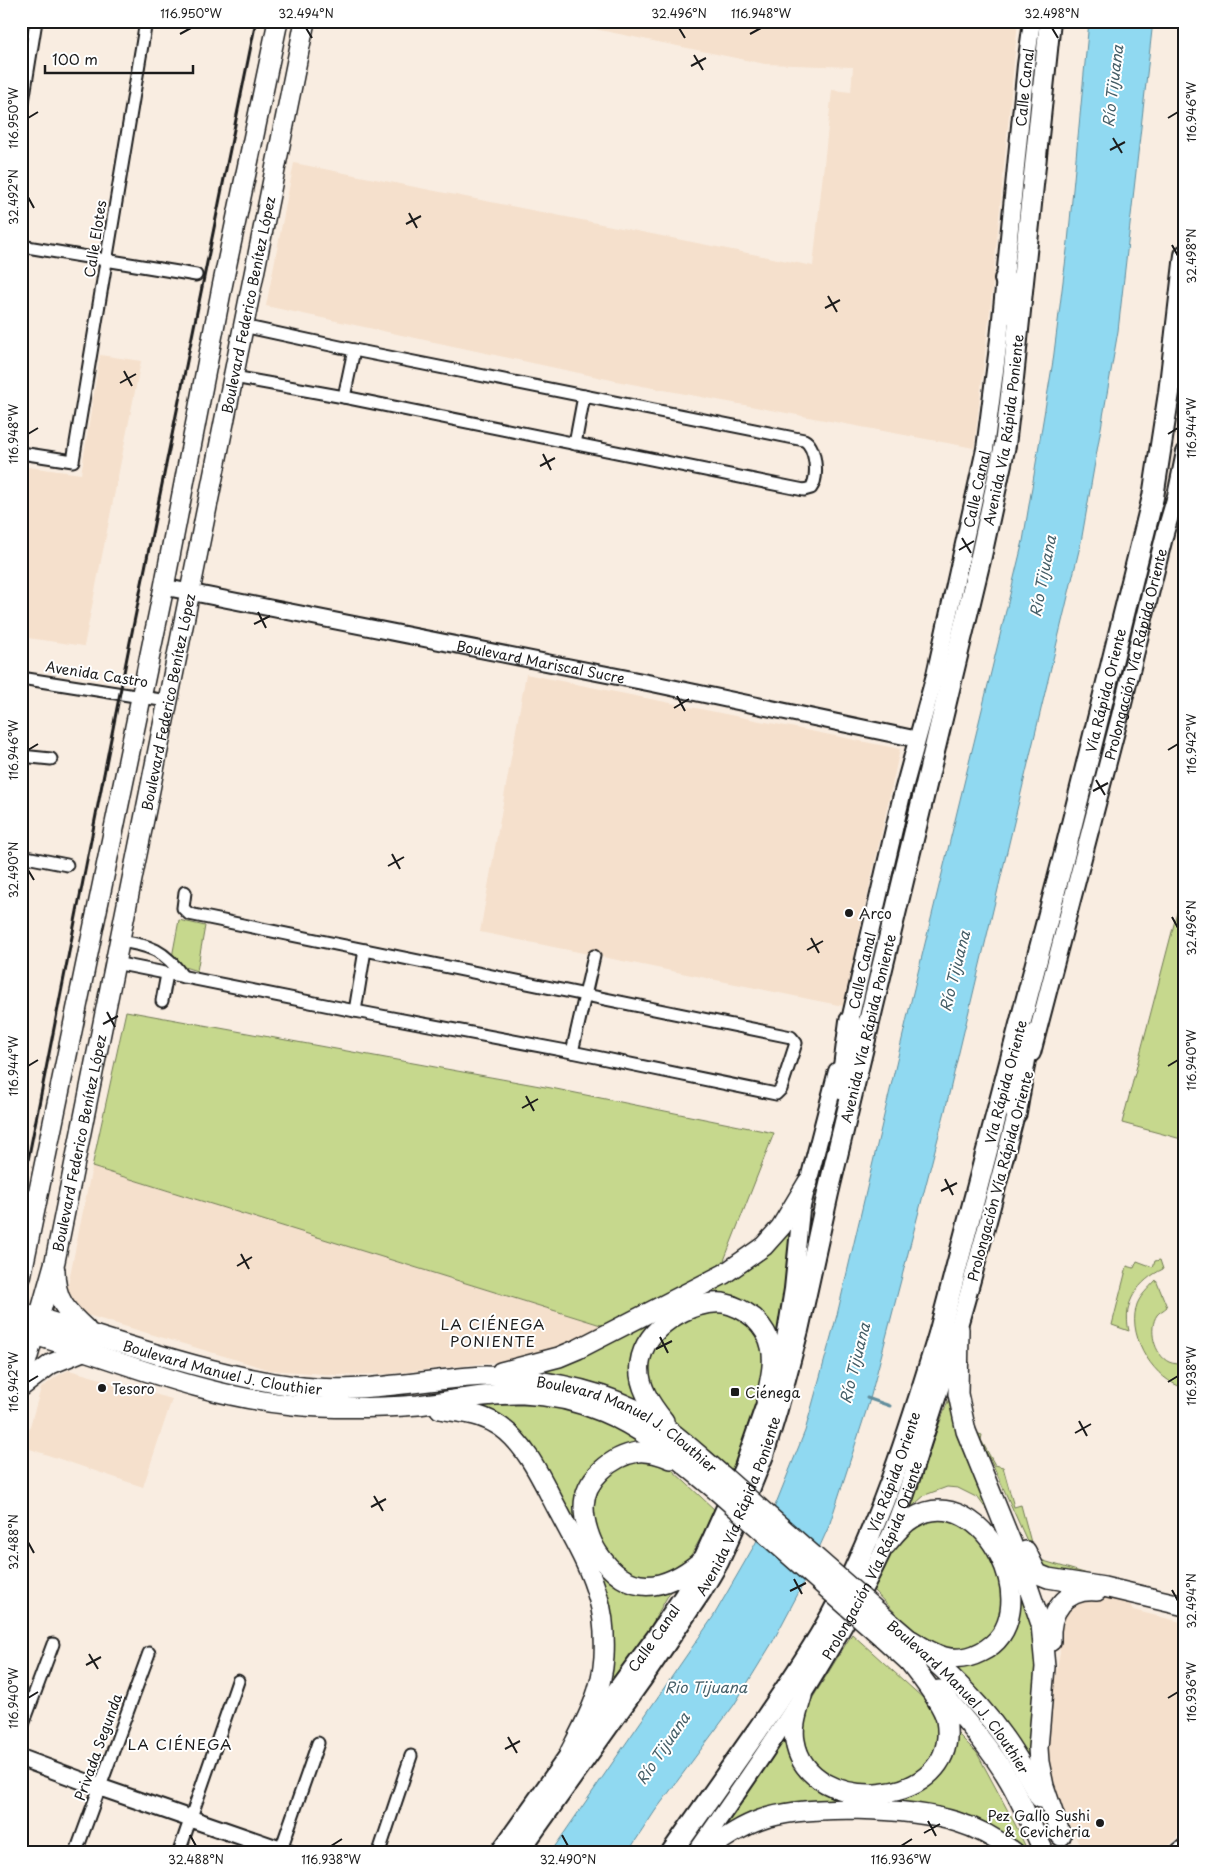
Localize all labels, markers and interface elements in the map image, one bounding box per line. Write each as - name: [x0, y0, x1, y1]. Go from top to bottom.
- text: 116.950°W: [160, 4, 222, 22]
- text: 32.494°N: [278, 4, 334, 22]
- text: 32.496°N: [651, 4, 707, 22]
- text: 116.948°W: [731, 4, 792, 22]
- text: 32.498°N: [1024, 4, 1080, 22]
- scale bar: [45, 42, 192, 74]
- water label: Río Tijuana: [1096, 43, 1129, 128]
- text: 100 m: [52, 47, 98, 70]
- street label: Calle Canal: [1010, 47, 1039, 127]
- text: 116.946°W: [1182, 81, 1200, 142]
- text: 116.950°W: [4, 87, 22, 149]
- text: 32.492°N: [4, 169, 22, 225]
- street label: Boulevard Federico Benítez López: [216, 195, 280, 415]
- street label: Calle Elotes: [79, 199, 111, 279]
- text: 32.498°N: [1182, 228, 1200, 284]
- street label: Avenida Vía Rápida Poniente: [977, 333, 1028, 527]
- text: 116.944°W: [1182, 397, 1200, 458]
- text: 116.948°W: [4, 403, 22, 464]
- street label: Calle Canal: [957, 449, 995, 530]
- water label: Río Tijuana: [1023, 533, 1061, 619]
- street label: Prolongación Vía Rápida Oriente: [1100, 545, 1170, 761]
- street label: Boulevard Federico Benítez López: [136, 592, 200, 812]
- street label: Vía Rápida Oriente: [1081, 625, 1129, 753]
- street label: Boulevard Mariscal Sucre: [455, 635, 627, 688]
- street label: Avenida Castro: [44, 656, 150, 693]
- text: 116.942°W: [1182, 713, 1200, 774]
- text: 116.946°W: [4, 719, 22, 780]
- text: 32.490°N: [4, 842, 22, 898]
- text: 32.496°N: [1182, 900, 1200, 956]
- place label: Arco: [859, 903, 892, 924]
- marker: Arco: [843, 907, 855, 919]
- water label: Río Tijuana: [933, 928, 975, 1014]
- street label: Calle Canal: [842, 930, 880, 1011]
- street label: Avenida Vía Rápida Poniente: [835, 931, 900, 1125]
- street label: Vía Rápida Oriente: [979, 1017, 1031, 1146]
- text: 116.940°W: [1182, 1029, 1200, 1091]
- street label: Boulevard Federico Benítez López: [47, 1033, 111, 1254]
- text: 116.944°W: [4, 1035, 22, 1096]
- street label: Prolongación Vía Rápida Oriente: [962, 1068, 1038, 1284]
- district label: LA CIÉNEGA PONIENTE: [441, 1312, 545, 1352]
- water label: Río Tijuana: [833, 1320, 875, 1406]
- street label: Boulevard Manuel J. Clouthier: [120, 1334, 323, 1399]
- text: 116.938°W: [1182, 1345, 1200, 1406]
- text: 116.942°W: [4, 1351, 22, 1412]
- street label: Boulevard Manuel J. Clouthier: [535, 1370, 723, 1478]
- place label: Tesoro: [112, 1378, 155, 1399]
- marker: Tesoro: [96, 1382, 108, 1394]
- place label: Ciénega: [745, 1382, 800, 1403]
- marker: Ciénega: [729, 1386, 741, 1398]
- street label: Vía Rápida Oriente: [862, 1408, 925, 1535]
- street label: Avenida Vía Rápida Poniente: [690, 1413, 785, 1599]
- street label: Prolongación Vía Rápida Oriente: [816, 1458, 927, 1663]
- text: 32.488°N: [4, 1514, 22, 1570]
- text: 32.494°N: [1182, 1573, 1200, 1629]
- street label: Calle Canal: [622, 1600, 684, 1676]
- street label: Boulevard Manuel J. Clouthier: [883, 1614, 1035, 1778]
- text: 116.936°W: [1182, 1661, 1200, 1722]
- text: 116.940°W: [4, 1667, 22, 1729]
- water label: Rio Tijuana: [665, 1675, 748, 1698]
- street label: Privada Segunda: [69, 1690, 127, 1804]
- water label: Río Tijuana: [629, 1707, 695, 1789]
- district label: LA CIÉNEGA: [128, 1732, 232, 1755]
- place label: Pez Gallo Sushi & Cevicheria: [987, 1805, 1090, 1842]
- marker: Pez Gallo Sushi & Cevicheria: [1094, 1817, 1106, 1829]
- text: 32.488°N: [168, 1850, 224, 1868]
- text: 116.938°W: [301, 1850, 362, 1868]
- text: 32.490°N: [540, 1850, 596, 1868]
- text: 116.936°W: [871, 1850, 932, 1868]

